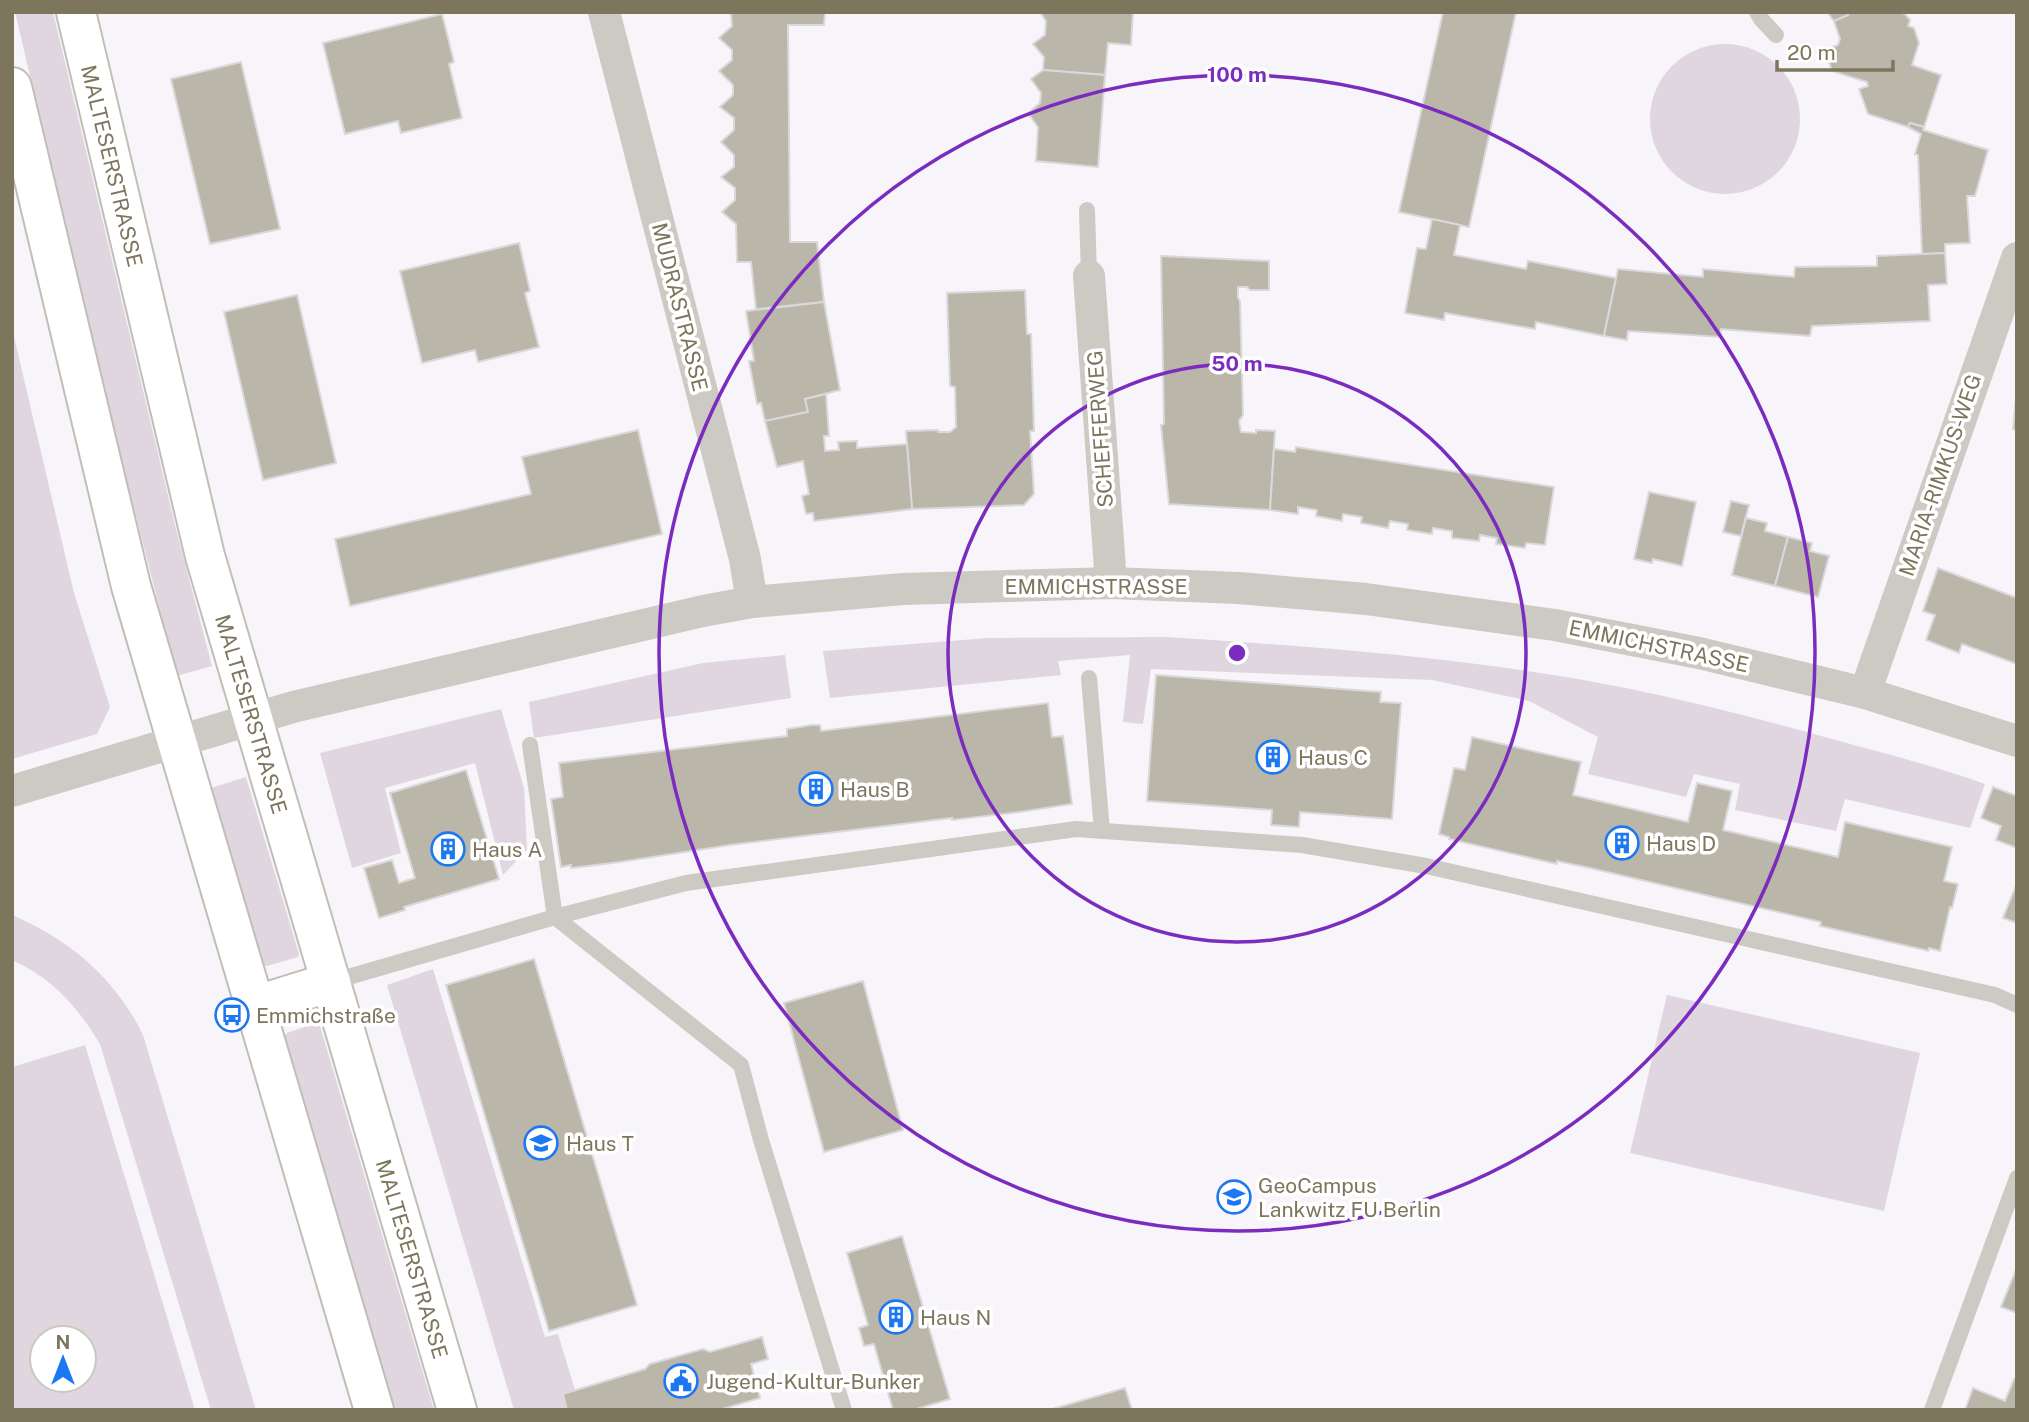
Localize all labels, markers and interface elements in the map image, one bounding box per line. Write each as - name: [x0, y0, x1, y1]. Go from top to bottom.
- scale bar: [1777, 28, 1892, 72]
- text: 20 m: [1787, 40, 1836, 65]
- street label: MALTESERSTRASSE: [76, 62, 148, 269]
- text: 100 m: [1207, 62, 1267, 87]
- street label: MUDRASTRASSE: [647, 220, 713, 394]
- street label: SCHEFFERWEG: [1082, 349, 1118, 509]
- text: 50 m: [1211, 351, 1263, 376]
- street label: MARIA-RIMKUS-WEG: [1894, 371, 1986, 579]
- street label: EMMICHSTRASSE: [1004, 574, 1188, 599]
- street label: MALTESERSTRASSE: [210, 612, 293, 817]
- street label: EMMICHSTRASSE: [1567, 615, 1751, 677]
- centre of rings: [1225, 641, 1249, 665]
- building icon: Haus C: [1254, 738, 1292, 776]
- place label: Haus C: [1298, 745, 1368, 770]
- building icon: Haus B: [797, 770, 835, 808]
- place label: Haus B: [840, 777, 910, 802]
- building icon: Haus D: [1603, 824, 1641, 862]
- building icon: Haus A: [429, 830, 467, 868]
- place label: Haus D: [1646, 831, 1716, 856]
- place label: Haus A: [472, 837, 542, 862]
- bus stop icon: Emmichstraße: [213, 996, 251, 1034]
- place label: Emmichstraße: [256, 1003, 396, 1028]
- school or university icon: Haus T: [522, 1124, 560, 1162]
- place label: Haus T: [566, 1131, 634, 1156]
- street label: MALTESERSTRASSE: [371, 1156, 454, 1362]
- place label: GeoCampus Lankwitz FU Berlin: [1258, 1173, 1441, 1222]
- school or university icon: GeoCampus Lankwitz FU Berlin: [1215, 1178, 1253, 1216]
- building icon: Haus N: [877, 1298, 915, 1336]
- place label: Haus N: [920, 1305, 991, 1330]
- north arrow: [28, 1324, 98, 1394]
- text: N: [56, 1331, 70, 1353]
- public building icon: Jugend-Kultur-Bunker: [662, 1362, 700, 1400]
- place label: Jugend-Kultur-Bunker: [706, 1369, 921, 1394]

